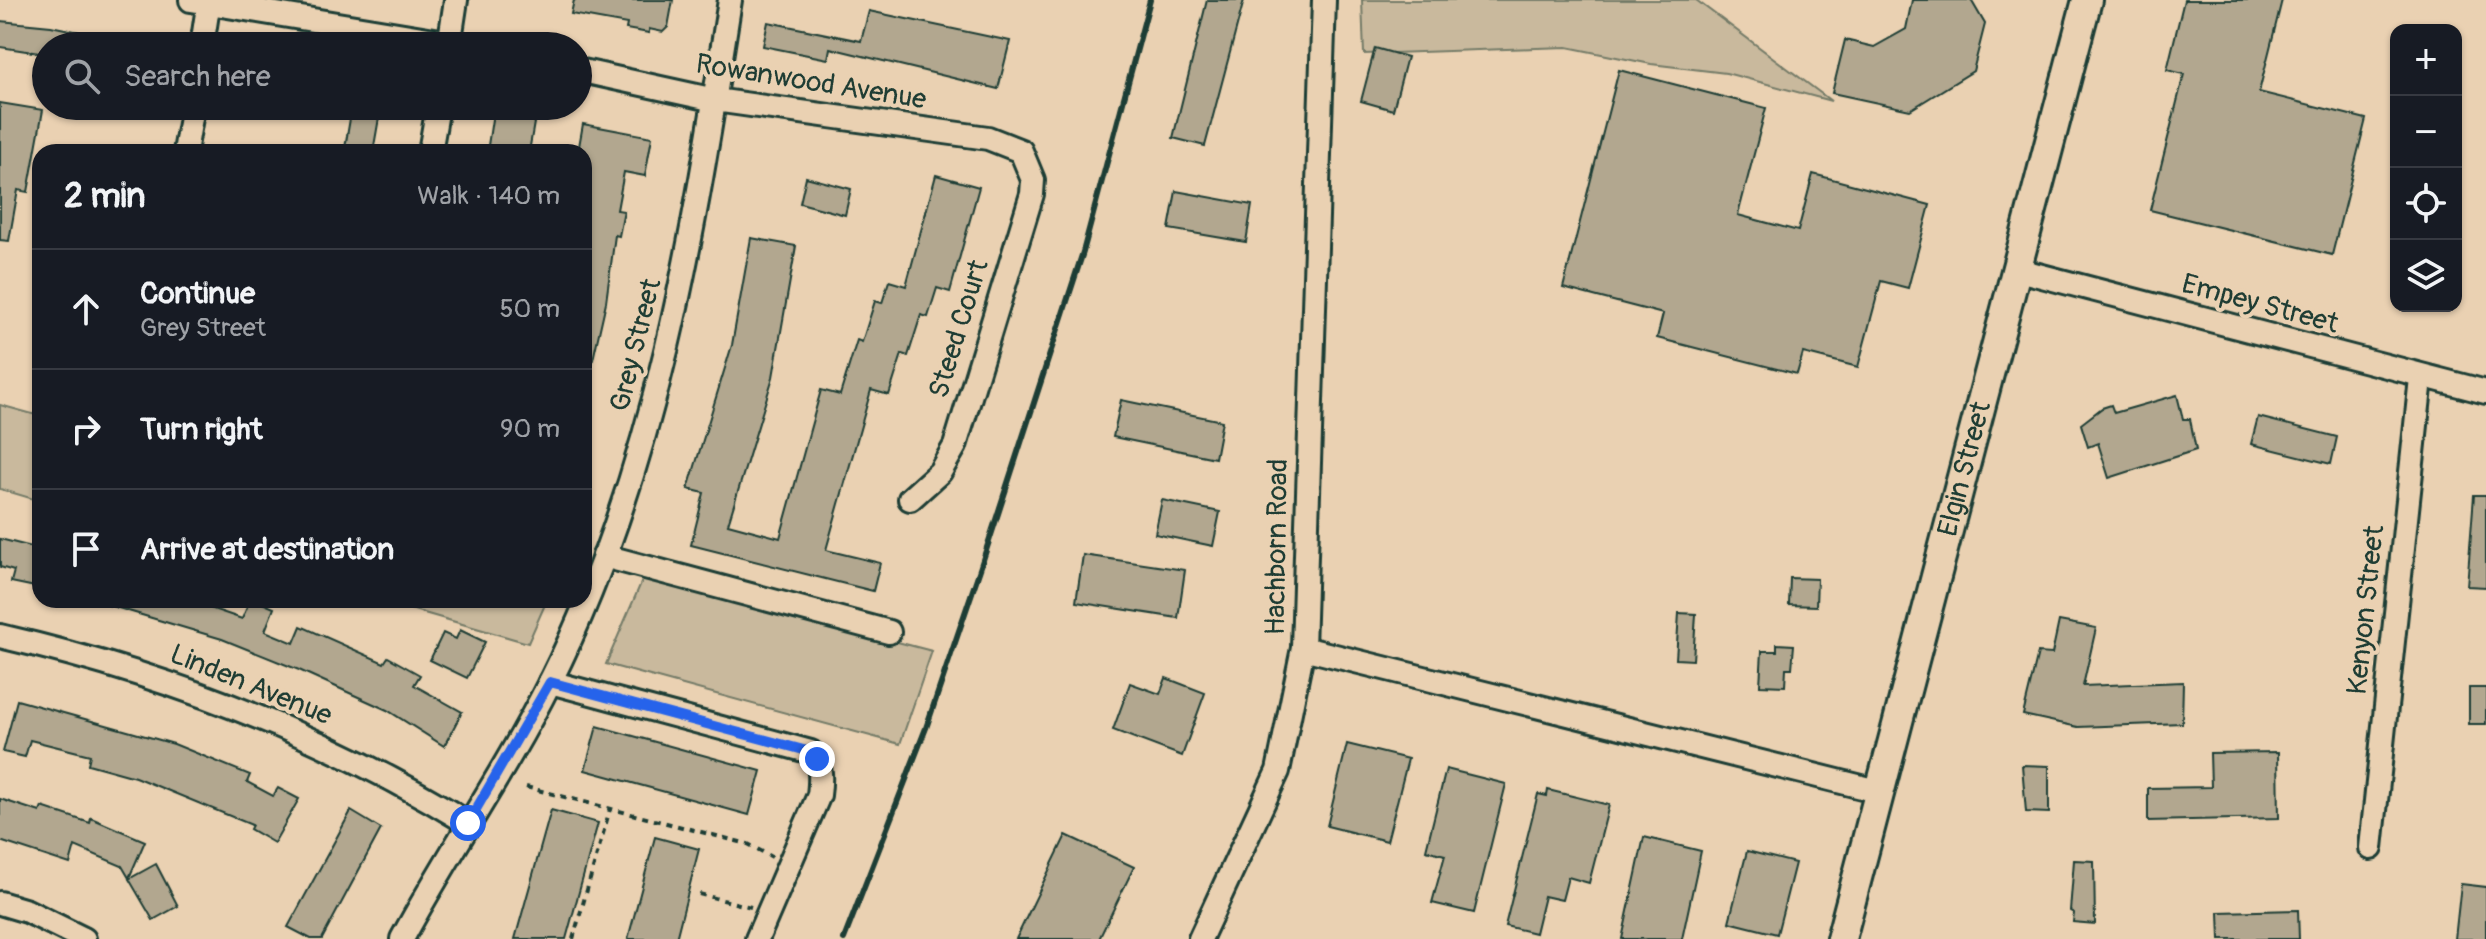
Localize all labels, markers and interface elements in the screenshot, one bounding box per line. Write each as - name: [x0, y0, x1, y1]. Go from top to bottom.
- map controls: [2390, 24, 2462, 312]
- button: +: [2390, 24, 2462, 96]
- search box: [32, 32, 592, 120]
- street label: Rowanwood Avenue: [693, 47, 929, 118]
- icon: search: [60, 54, 104, 98]
- text: Search here: [124, 58, 271, 95]
- button: −: [2390, 96, 2462, 168]
- button: locate: [2390, 168, 2462, 240]
- text: 2 min: [64, 175, 146, 218]
- text: Walk · 140 m: [417, 180, 560, 212]
- button: layers: [2390, 240, 2462, 312]
- street label: Steed Court: [921, 255, 997, 402]
- street label: Empey Street: [2178, 266, 2343, 342]
- street label: Grey Street: [603, 274, 670, 415]
- text: Continue: [140, 275, 255, 312]
- icon: ahead: [64, 287, 108, 331]
- text: 50 m: [499, 293, 560, 325]
- text: Grey Street: [140, 312, 266, 344]
- street label: Elgin Street: [1930, 397, 1999, 540]
- icon: right: [64, 407, 108, 451]
- text: Turn right: [140, 411, 263, 448]
- text: 90 m: [500, 413, 560, 445]
- street label: Hachborn Road: [1258, 458, 1296, 636]
- street label: Kenyon Street: [2340, 523, 2392, 696]
- icon: arrive: [64, 527, 108, 571]
- text: Arrive at destination: [140, 531, 394, 568]
- street label: Linden Avenue: [165, 637, 337, 733]
- route end: [799, 741, 835, 777]
- route start: [450, 805, 486, 841]

